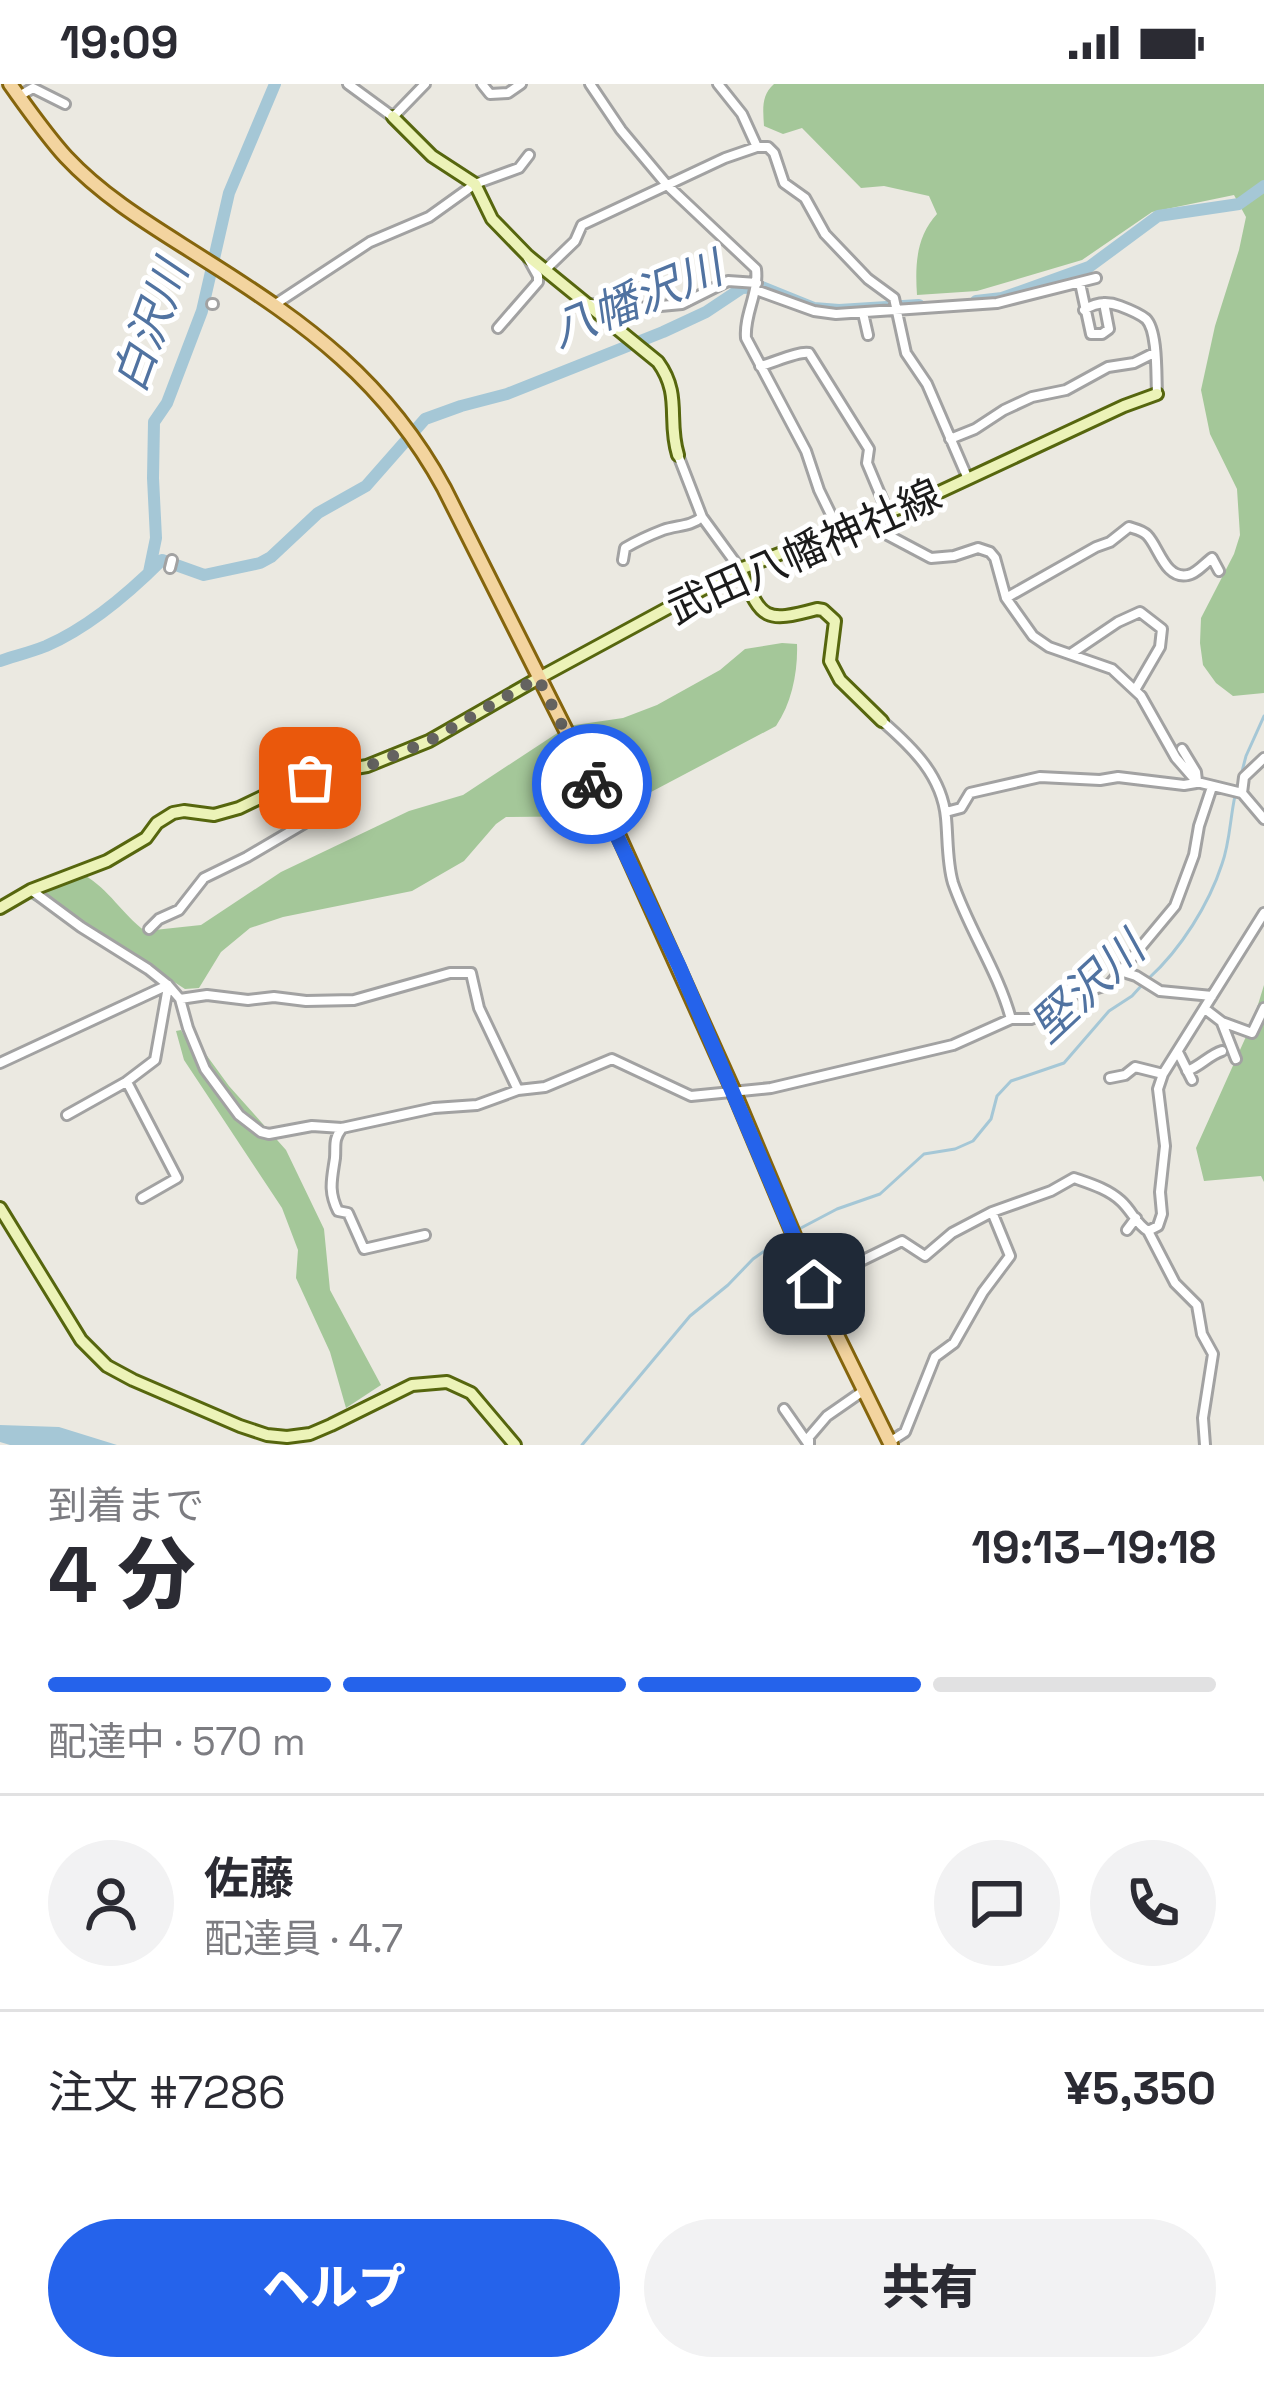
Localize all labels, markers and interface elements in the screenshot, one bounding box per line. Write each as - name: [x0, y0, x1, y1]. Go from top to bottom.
- text: 19:09: [60, 14, 179, 71]
- water label: 八幡沢川: [542, 238, 734, 360]
- water label: 白沢川: [101, 249, 202, 399]
- street label: 武田八幡神社線: [659, 467, 949, 635]
- courier: [532, 724, 652, 844]
- pin: [259, 727, 361, 829]
- icon: bag: [277, 745, 343, 811]
- icon: bike: [559, 751, 625, 817]
- water label: 堅沢川: [1019, 918, 1159, 1054]
- pin: [763, 1233, 865, 1335]
- icon: home: [781, 1251, 847, 1317]
- text: 到着まで: [48, 1481, 204, 1530]
- text: 19:13–19:18: [972, 1519, 1216, 1576]
- text: 4 分: [48, 1525, 195, 1625]
- text: 配達中 · 570 m: [48, 1717, 306, 1766]
- button: person: [48, 1840, 174, 1966]
- button: chat: [934, 1840, 1060, 1966]
- button: phone: [1090, 1840, 1216, 1966]
- text: 佐藤: [204, 1850, 294, 1907]
- text: 配達員 · 4.7: [204, 1914, 403, 1963]
- text: ¥5,350: [1064, 2060, 1216, 2117]
- text: 注文 #7286: [48, 2064, 285, 2121]
- button: ヘルプ: [48, 2219, 620, 2357]
- button: 共有: [644, 2219, 1216, 2357]

